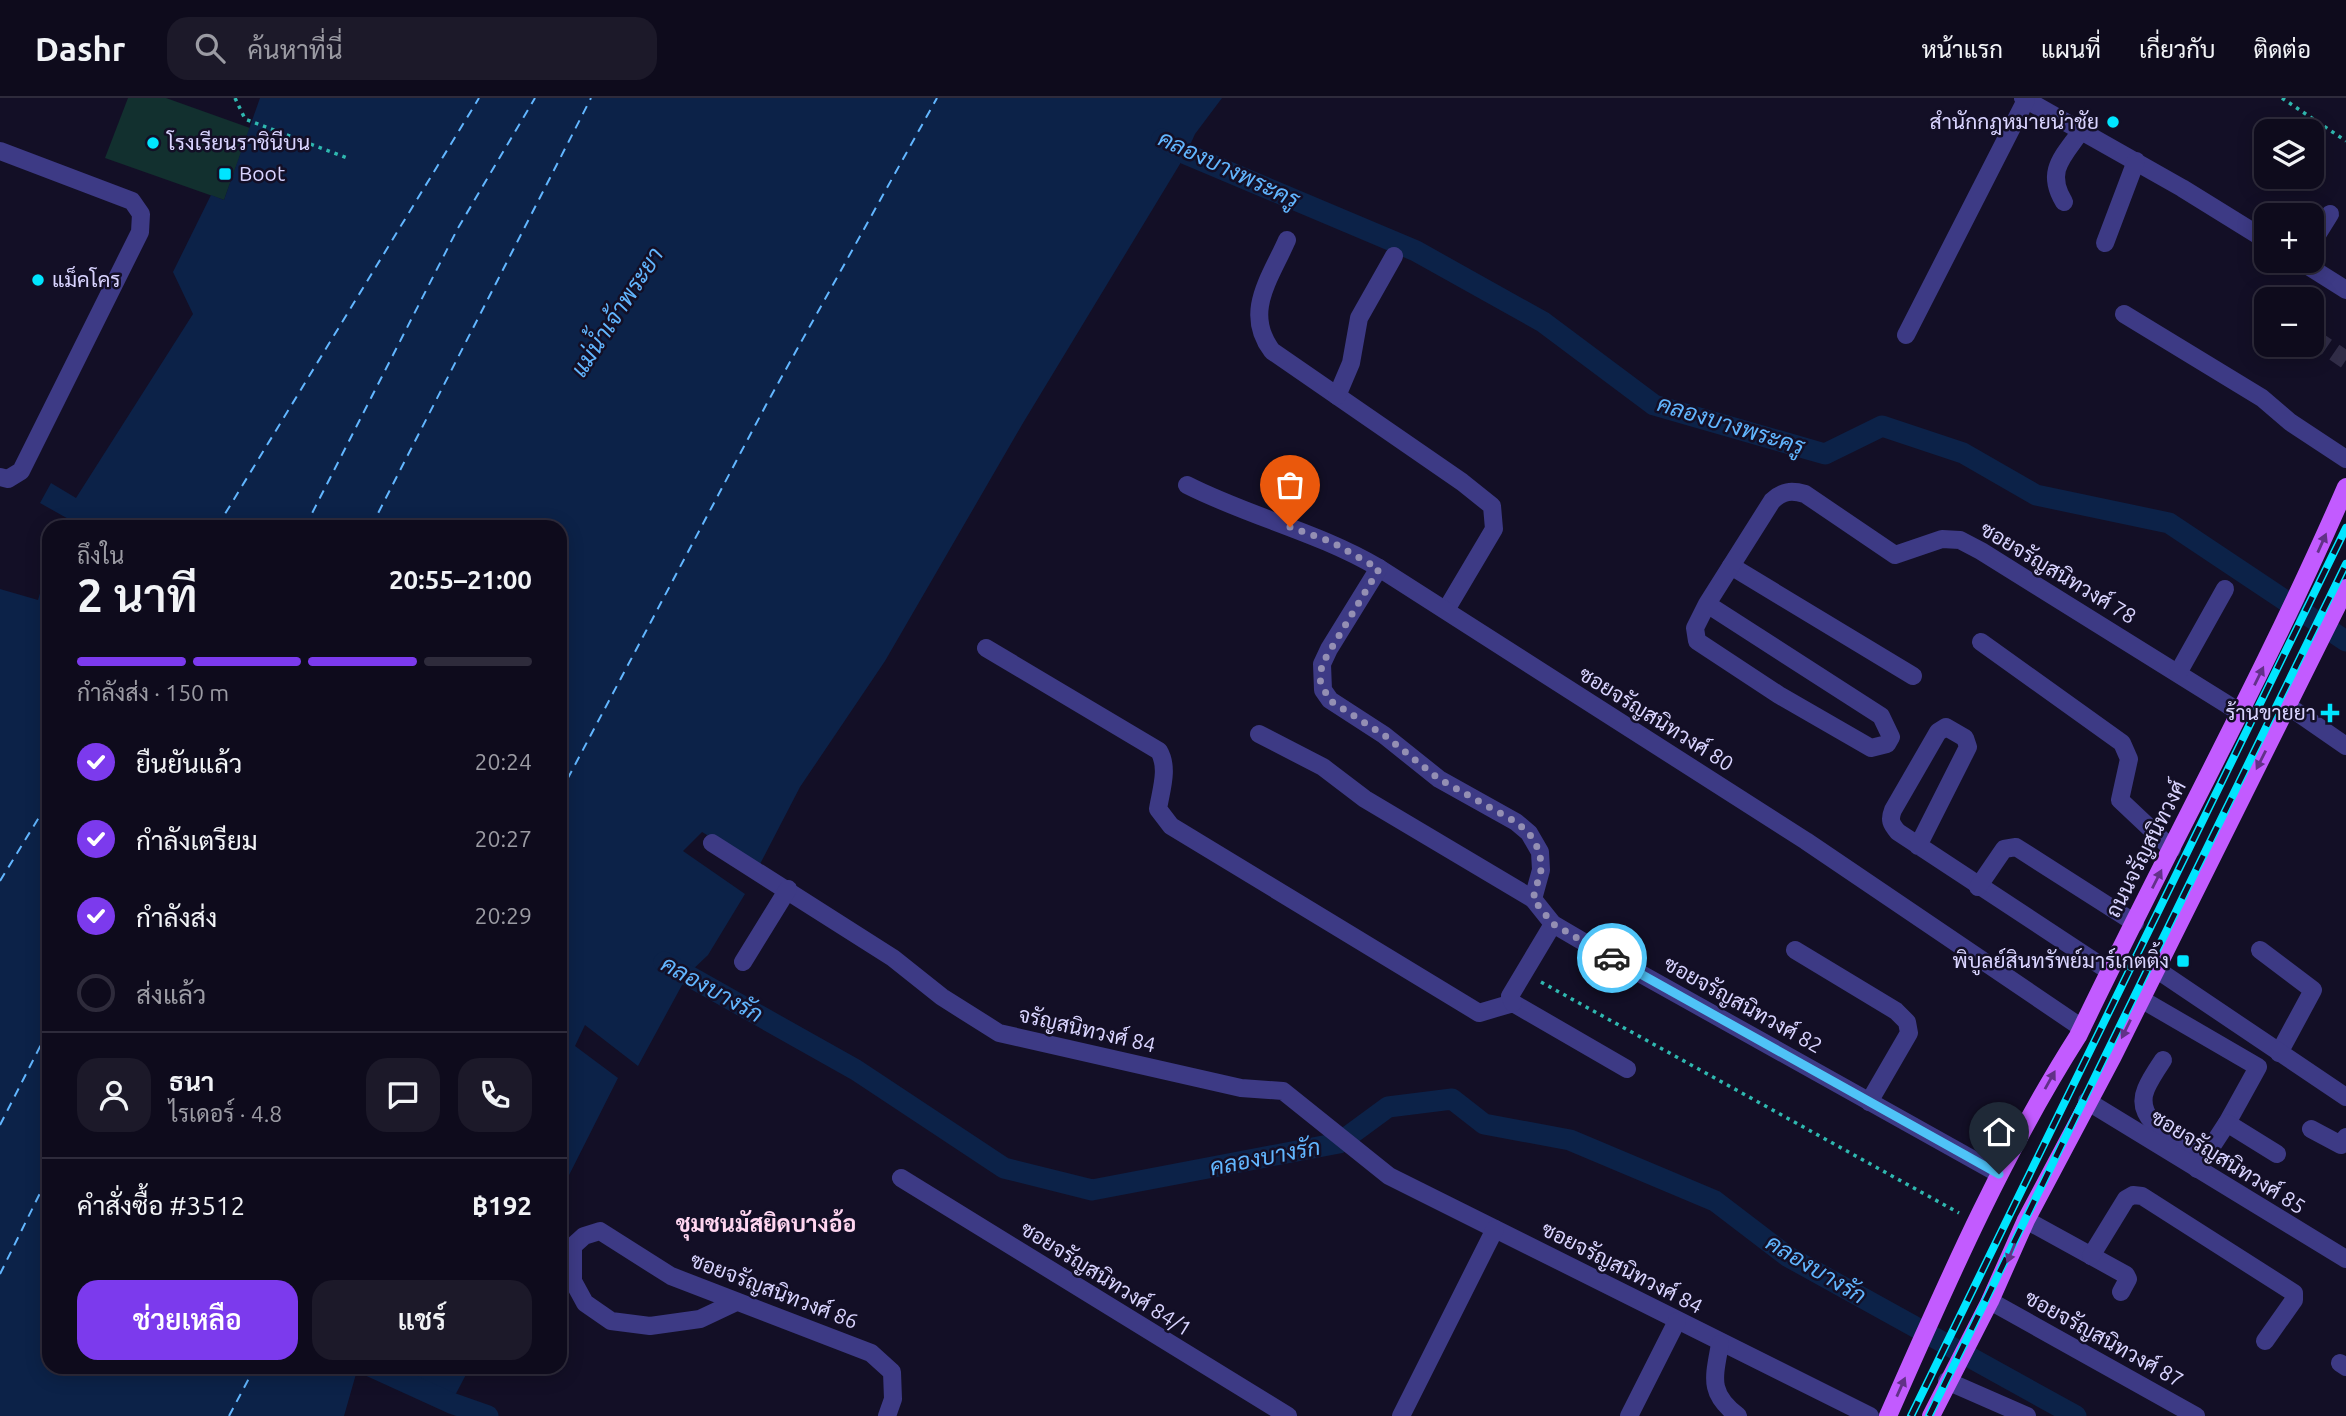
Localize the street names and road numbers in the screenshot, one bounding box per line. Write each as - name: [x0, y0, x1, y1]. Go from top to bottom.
- street label: ซอยจรัญสนิทวงศ์ 78: [1976, 515, 2141, 629]
- street label: ซอยจรัญสนิทวงศ์ 80: [1574, 660, 1739, 776]
- street label: ถนนจรัญสนิทวงศ์: [2099, 776, 2191, 922]
- street label: ซอยจรัญสนิทวงศ์ 82: [1660, 950, 1827, 1058]
- street label: จรัญสนิทวงศ์ 84: [1016, 1001, 1158, 1057]
- street label: ซอยจรัญสนิทวงศ์ 85: [2146, 1103, 2311, 1219]
- street label: ซอยจรัญสนิทวงศ์ 84/1: [1016, 1215, 1197, 1341]
- street label: ซอยจรัญสนิทวงศ์ 84: [1538, 1215, 1707, 1319]
- street label: ซอยจรัญสนิทวงศ์ 86: [687, 1246, 862, 1334]
- street label: ซอยจรัญสนิทวงศ์ 87: [2021, 1284, 2188, 1392]

